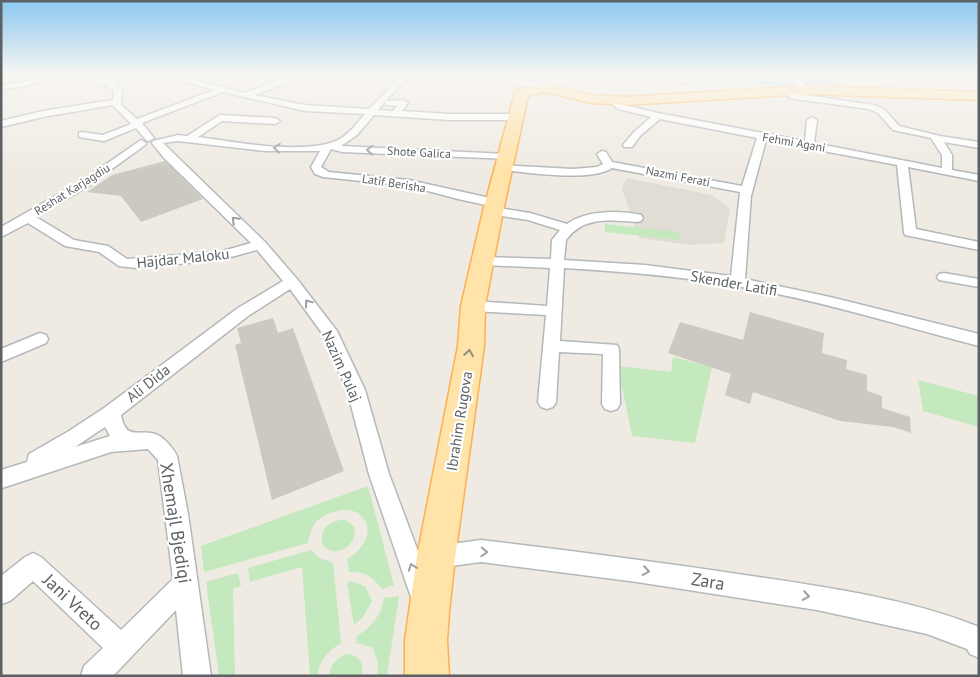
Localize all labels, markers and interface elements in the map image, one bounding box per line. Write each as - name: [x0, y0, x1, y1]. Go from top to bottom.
- street label: Fehmi Agani: [761, 129, 827, 155]
- one-way arrow: [273, 142, 281, 153]
- street label: Shote Galica: [387, 143, 451, 161]
- one-way arrow: [366, 145, 374, 155]
- street label: Reshat Karjagdiu: [31, 160, 113, 218]
- street label: Nazmi Ferati: [645, 162, 711, 190]
- street label: Latif Berisha: [361, 171, 427, 195]
- one-way arrow: [232, 217, 241, 226]
- street label: Hajdar Maloku: [136, 244, 230, 272]
- street label: Skender Latifi: [689, 266, 779, 300]
- one-way arrow: [305, 299, 314, 309]
- street label: Nazim Pulaj: [318, 327, 366, 405]
- one-way arrow: [464, 349, 474, 358]
- street label: Ali Dida: [122, 360, 174, 406]
- street label: Ibrahim Rugova: [442, 370, 476, 472]
- street label: Xhemajl Bjediqi: [155, 461, 197, 585]
- one-way arrow: [481, 546, 489, 557]
- one-way arrow: [408, 563, 418, 571]
- one-way arrow: [642, 565, 650, 576]
- street label: Zara: [690, 567, 726, 595]
- street label: Jani Vreto: [38, 568, 108, 635]
- one-way arrow: [802, 590, 810, 601]

